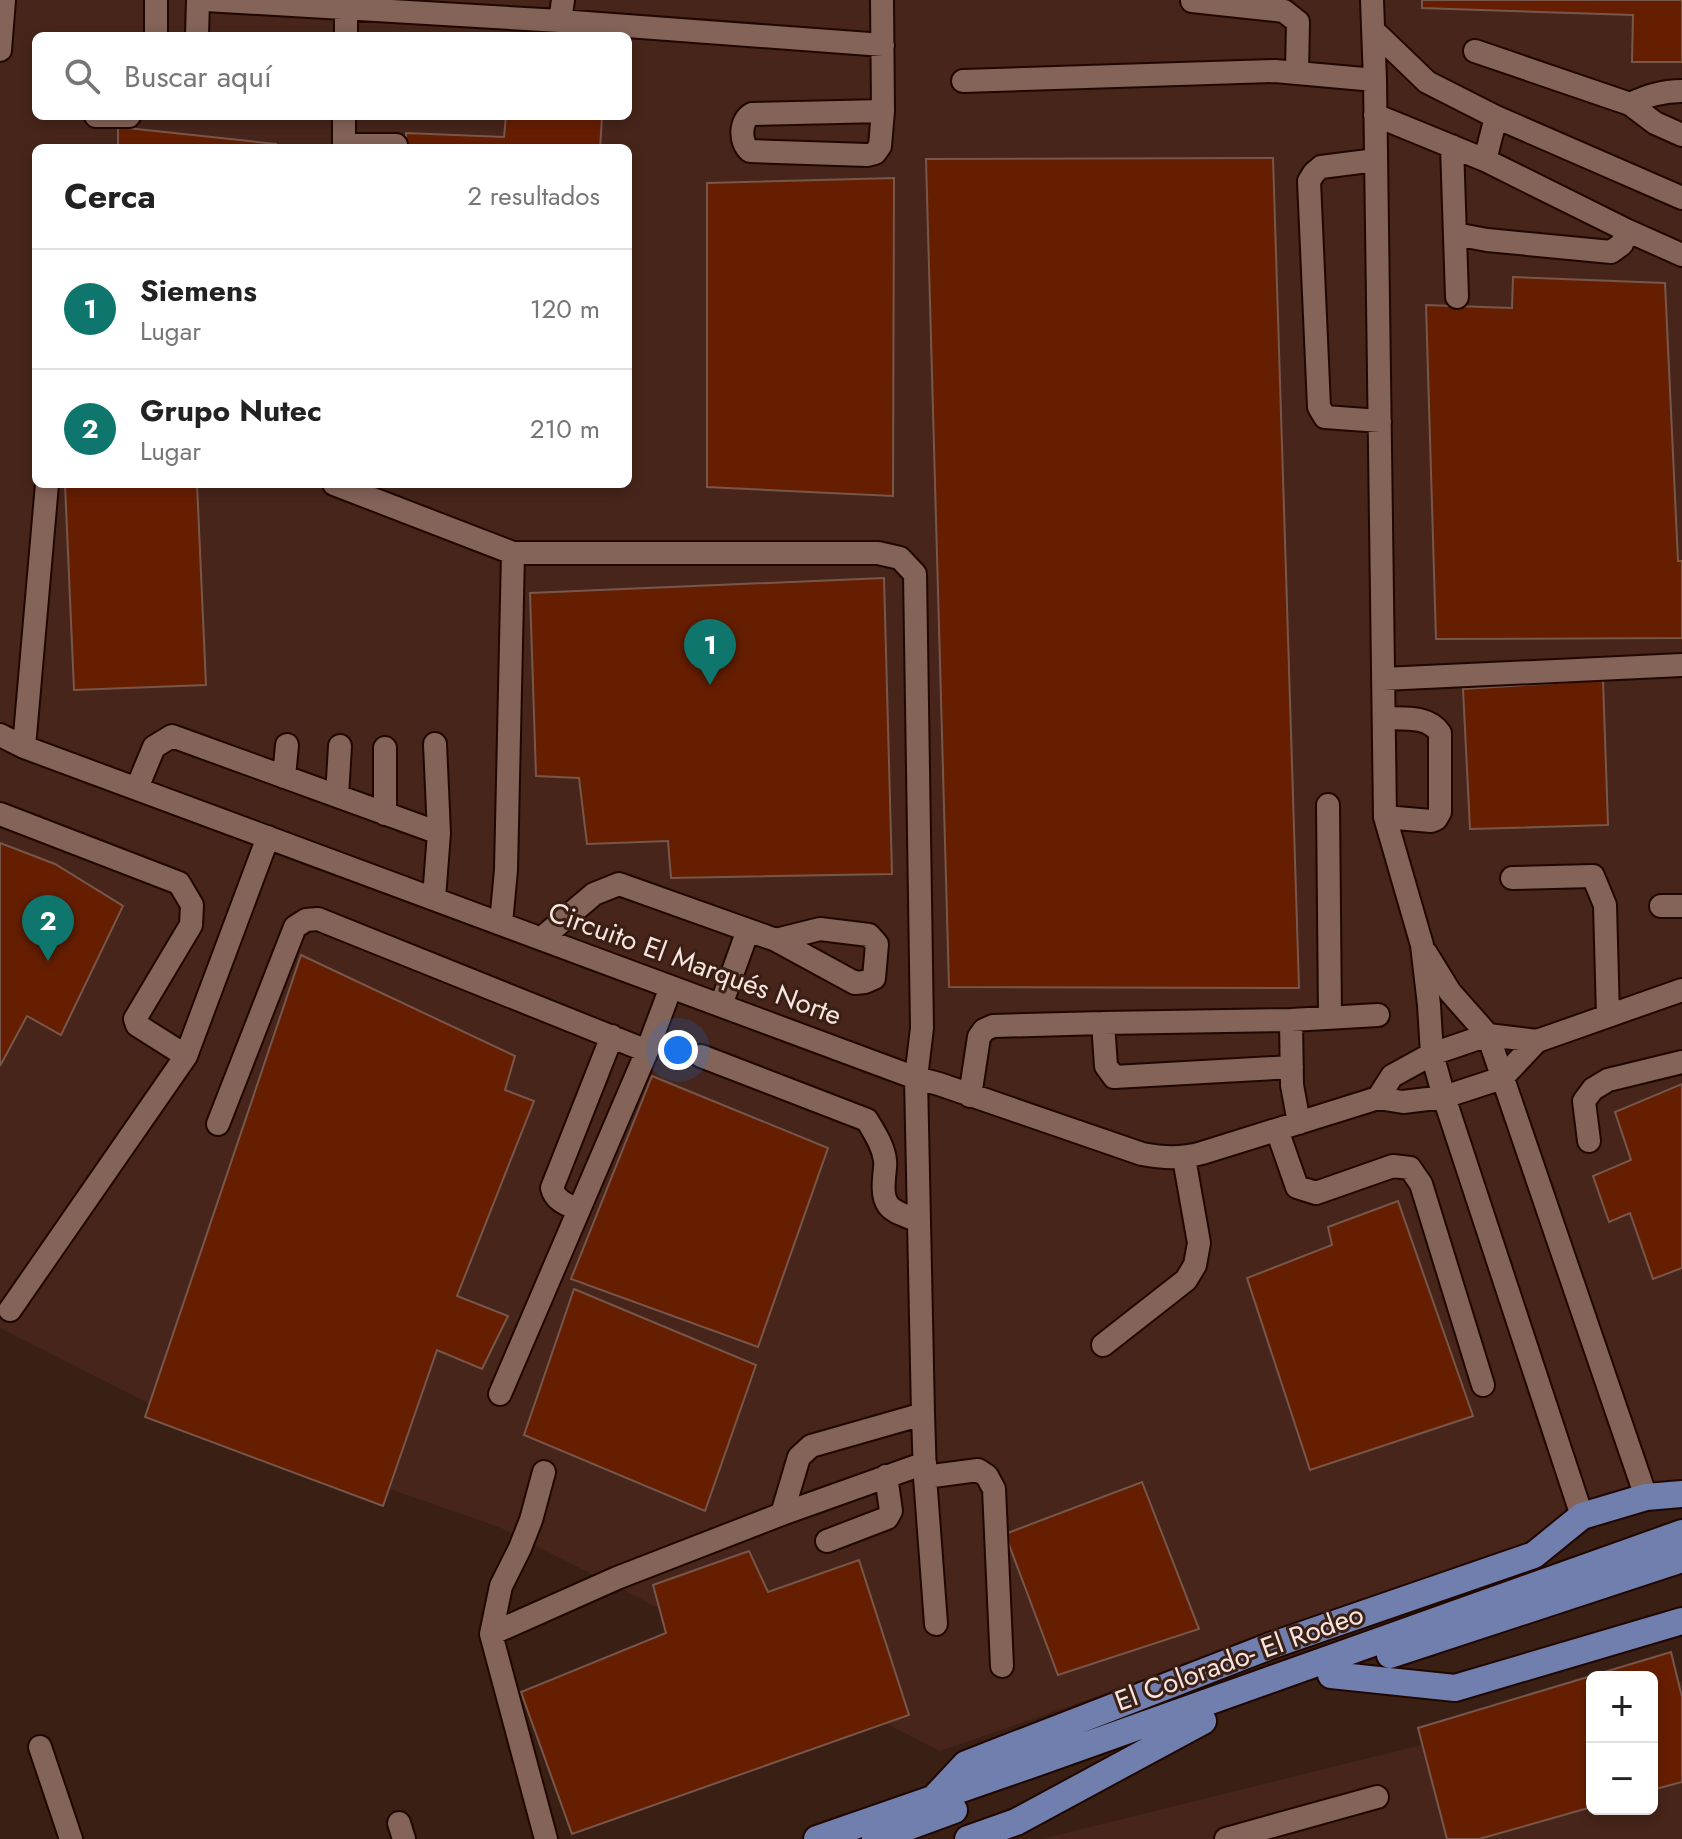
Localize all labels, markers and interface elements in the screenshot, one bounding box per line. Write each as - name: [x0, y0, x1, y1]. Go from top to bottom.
- search box: [32, 32, 632, 120]
- icon: search: [60, 54, 104, 98]
- text: Buscar aquí: [124, 55, 272, 98]
- text: Cerca: [64, 172, 156, 221]
- text: 2 resultados: [467, 177, 600, 215]
- text: Siemens: [140, 269, 257, 312]
- text: 1: [83, 290, 97, 328]
- text: 120 m: [530, 290, 600, 328]
- text: Lugar: [140, 312, 201, 350]
- text: Grupo Nutec: [140, 389, 322, 432]
- text: 2: [81, 410, 99, 448]
- text: 210 m: [530, 410, 600, 448]
- text: Lugar: [140, 432, 201, 470]
- pin: 1: [684, 619, 736, 685]
- street label: Circuito El Marqués Norte: [542, 891, 847, 1036]
- pin: 2: [22, 895, 74, 961]
- your location: [658, 1030, 698, 1070]
- street label: El Colorado- El Rodeo: [1109, 1593, 1369, 1722]
- map controls: [1586, 1671, 1658, 1815]
- button: +: [1586, 1671, 1658, 1743]
- button: −: [1586, 1743, 1658, 1815]

